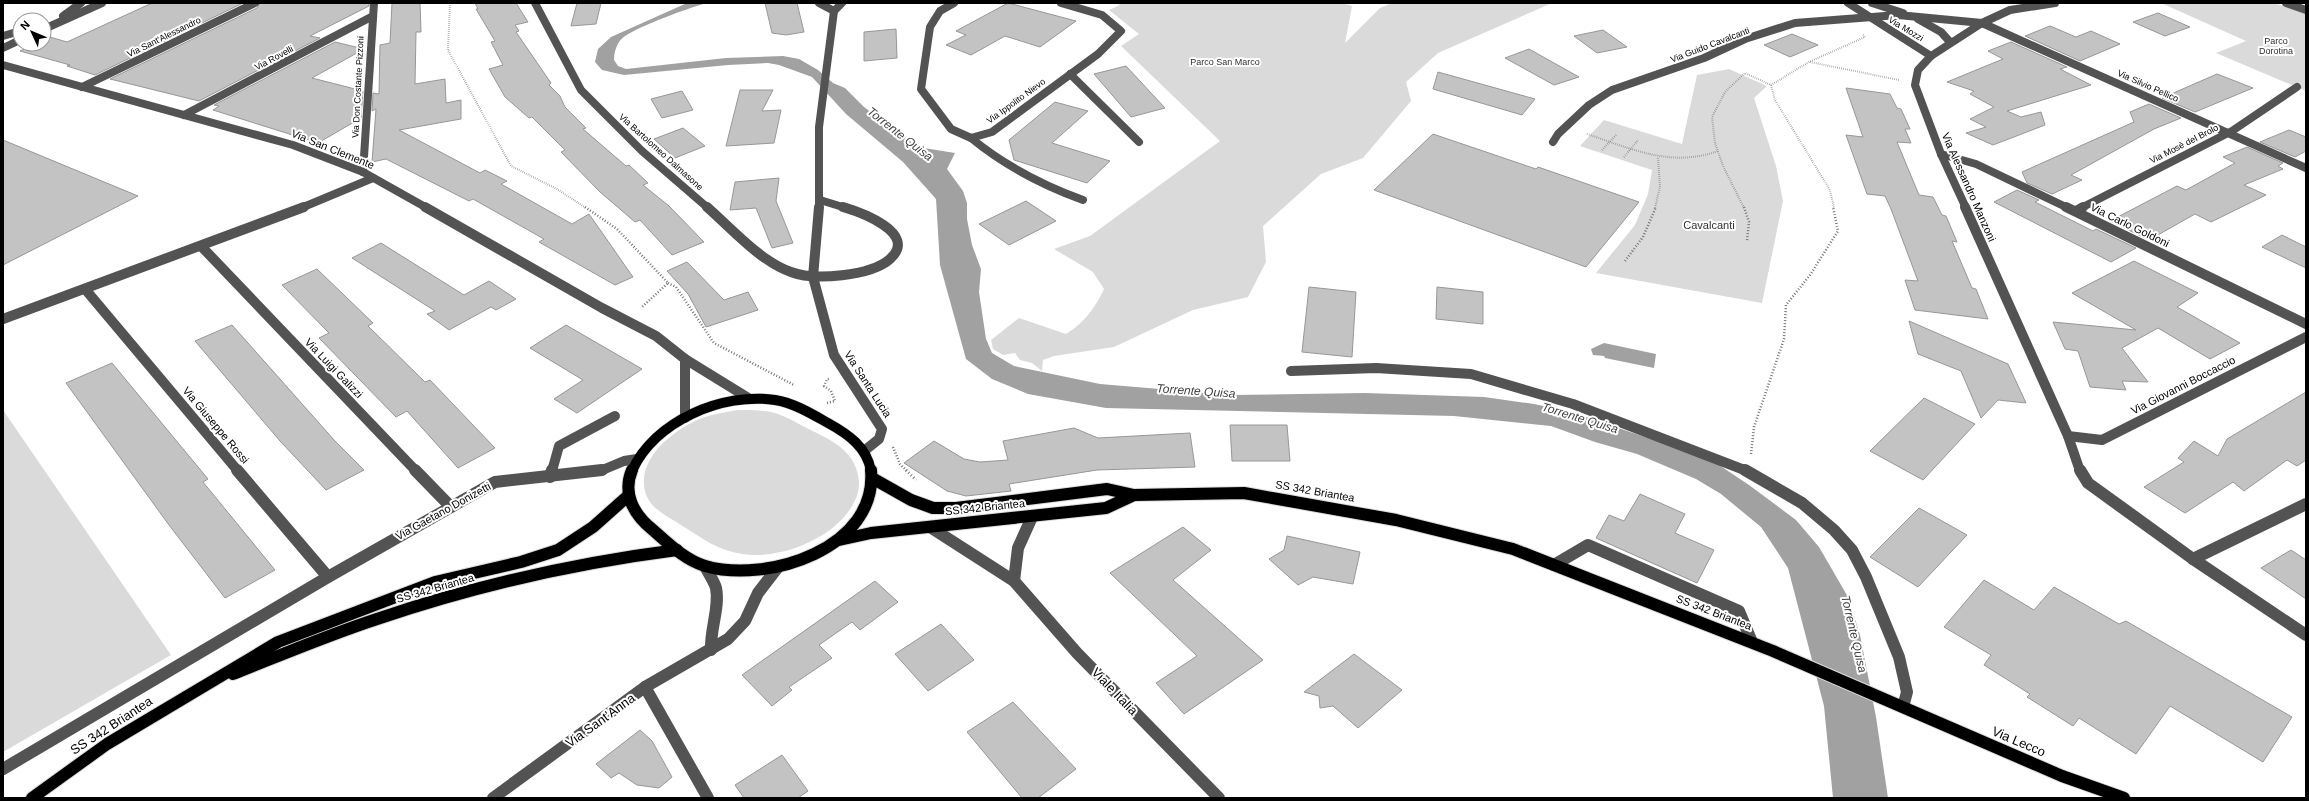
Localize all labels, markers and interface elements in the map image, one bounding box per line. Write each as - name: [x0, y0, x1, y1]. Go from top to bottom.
- north arrow: [12, 12, 52, 52]
- street label: Via Sant'Alessandro: [126, 15, 202, 59]
- street label: Via Mozzi: [1887, 15, 1925, 43]
- text: N: [18, 18, 32, 32]
- street label: Via Guido Cavalcanti: [1669, 25, 1751, 65]
- street label: Via Don Costante Pizzoni: [350, 36, 366, 138]
- park label: Parco Dorotina: [2259, 36, 2293, 56]
- street label: Via Rovelli: [253, 44, 295, 72]
- park label: Parco San Marco: [1190, 57, 1260, 67]
- street label: Via Silvio Pellico: [2116, 68, 2180, 104]
- street label: Via Ippolito Nievo: [985, 76, 1047, 126]
- water label: Torrente Quisa: [865, 104, 936, 164]
- street label: Via Bartolomeo Dalmasone: [617, 112, 705, 192]
- street label: Via Mosè del Brolo: [2148, 122, 2220, 166]
- street label: Via San Clemente: [290, 127, 376, 171]
- street label: Via Alessandro Manzoni: [1940, 131, 1998, 243]
- street label: Via Carlo Goldoni: [2089, 201, 2171, 249]
- park label: Cavalcanti: [1683, 219, 1735, 231]
- street label: Via Luigi Galizzi: [303, 336, 365, 400]
- street label: Via Santa Lucia: [842, 349, 894, 420]
- street label: Via Giovanni Boccaccio: [2129, 353, 2237, 417]
- water label: Torrente Quisa: [1156, 381, 1236, 401]
- street label: Via Giuseppe Rossi: [180, 384, 252, 466]
- water label: Torrente Quisa: [1540, 400, 1620, 436]
- street label: SS 342 Briantea: [1275, 478, 1356, 504]
- street label: Via Gaetano Donizetti: [393, 480, 493, 542]
- street label: SS 342 Briantea: [945, 497, 1026, 517]
- street label: SS 342 Briantea: [395, 571, 476, 605]
- street label: SS 342 Briantea: [1674, 592, 1754, 632]
- water label: Torrente Quisa: [1838, 594, 1870, 674]
- street label: Viale Italia: [1088, 665, 1141, 719]
- street label: Via Sant'Anna: [563, 690, 638, 751]
- street label: SS 342 Briantea: [67, 693, 156, 757]
- street label: Via Lecco: [1990, 723, 2048, 759]

